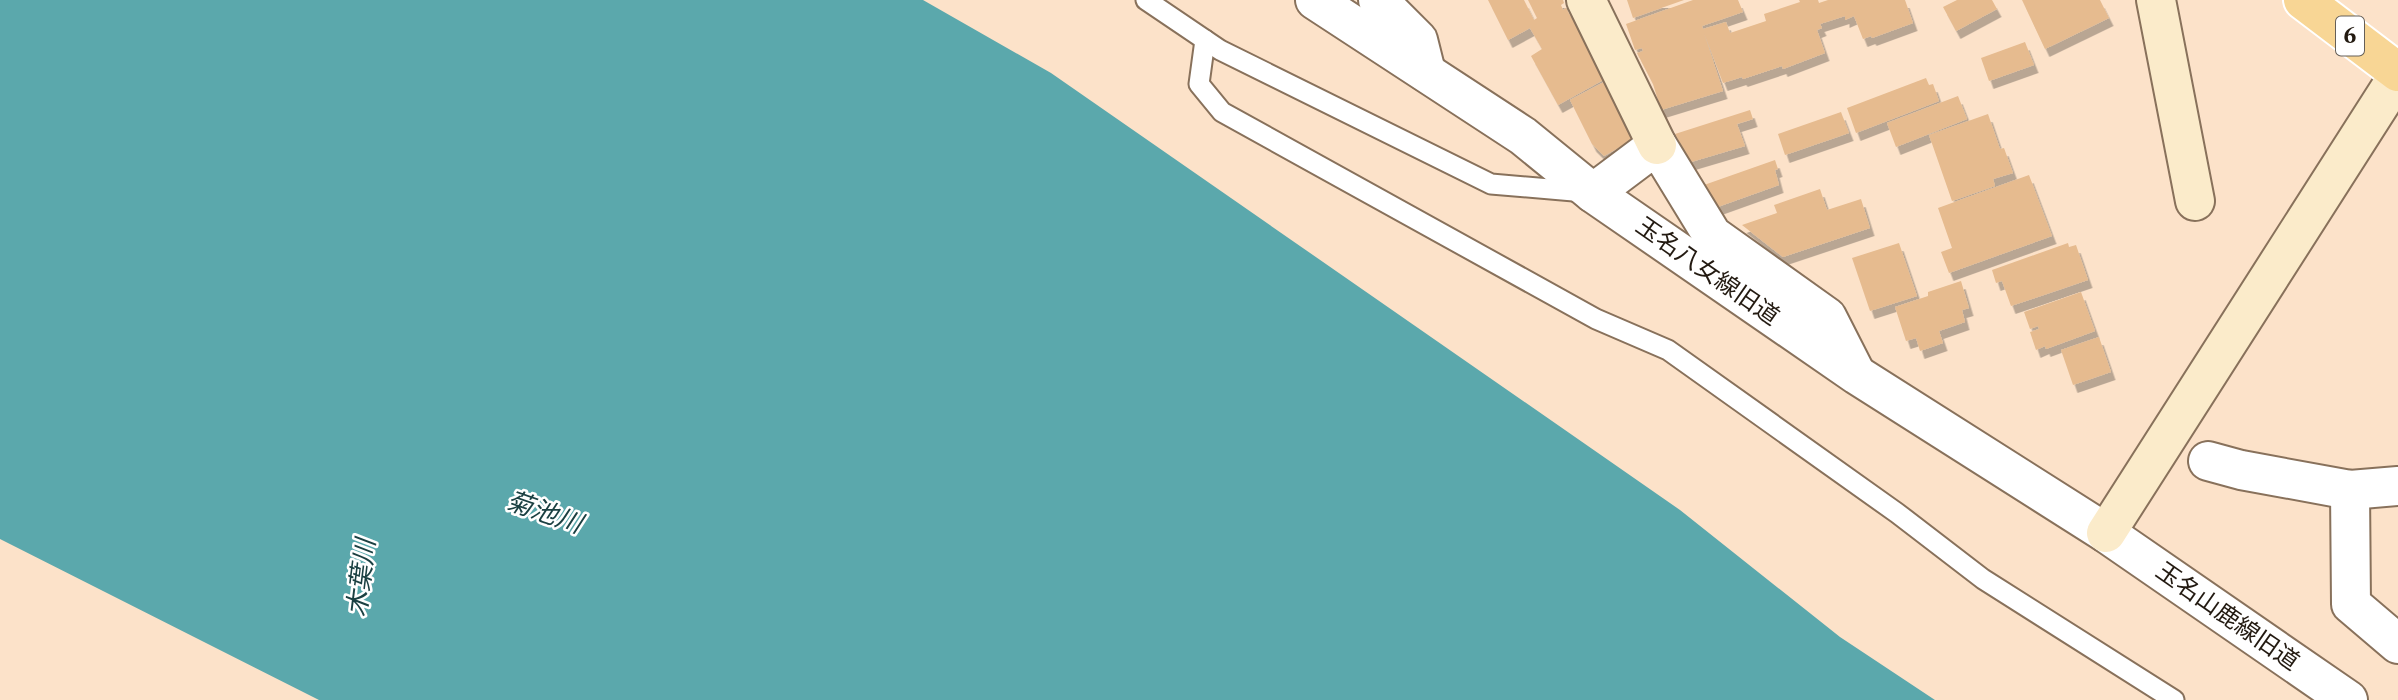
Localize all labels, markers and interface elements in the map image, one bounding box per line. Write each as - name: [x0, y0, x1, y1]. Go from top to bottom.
- road number: 6: [2336, 17, 2364, 56]
- street label: 玉名八女線旧道: [1628, 209, 1786, 335]
- water label: 菊池川: [501, 481, 590, 546]
- water label: 木葉川: [337, 534, 387, 619]
- street label: 玉名山鹿線旧道: [2148, 554, 2306, 680]

